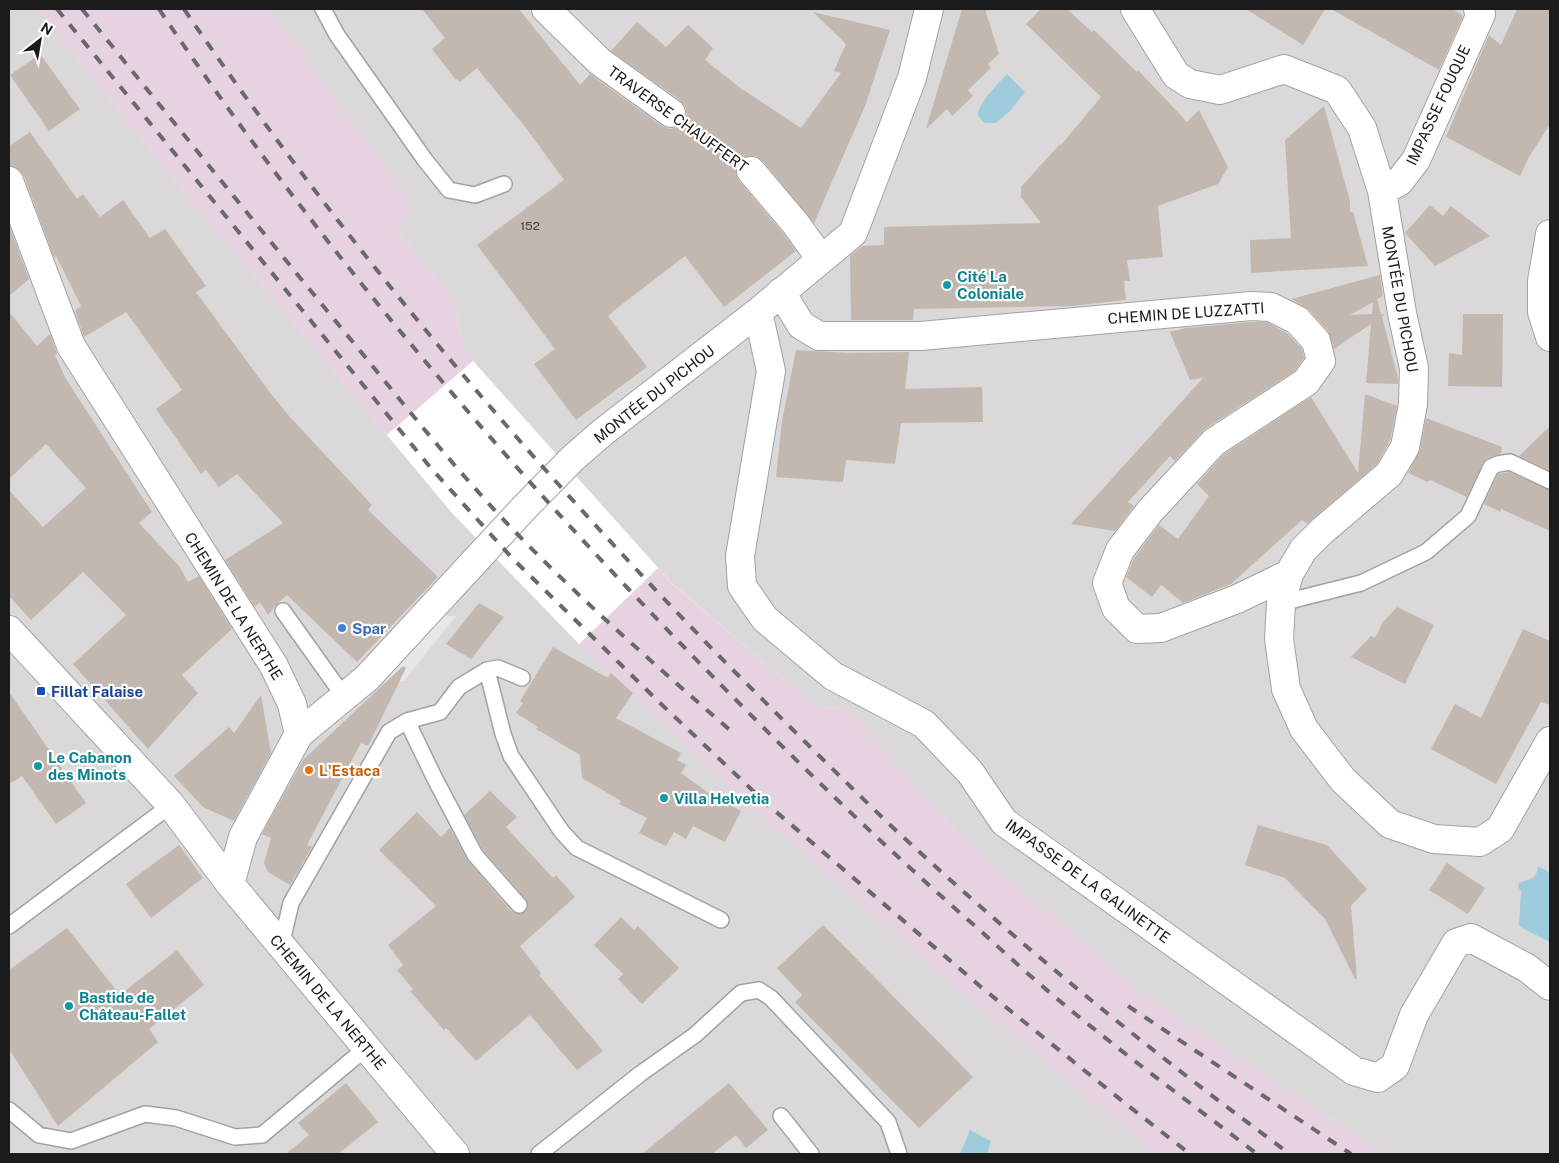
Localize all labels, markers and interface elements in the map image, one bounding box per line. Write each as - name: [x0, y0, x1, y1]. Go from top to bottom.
- north arrow: [15, 15, 65, 65]
- text: N: [38, 19, 56, 39]
- street label: IMPASSE FOUQUE: [1403, 42, 1473, 168]
- street label: TRAVERSE CHAUFFERT: [605, 62, 751, 176]
- house number: 152: [520, 219, 540, 233]
- street label: MONTÉE DU PICHOU: [1379, 224, 1421, 374]
- place label: Cité La Coloniale: [957, 268, 1024, 302]
- marker: Cité La Coloniale: [941, 279, 953, 291]
- street label: CHEMIN DE LUZZATTI: [1107, 299, 1265, 327]
- street label: MONTÉE DU PICHOU: [590, 342, 718, 446]
- street label: CHEMIN DE LA NERTHE: [182, 529, 286, 683]
- place label: Spar: [352, 620, 386, 637]
- marker: Spar: [336, 622, 348, 634]
- place label: Fillat Falaise: [51, 683, 143, 700]
- marker: Fillat Falaise: [35, 685, 47, 697]
- place label: Le Cabanon des Minots: [48, 749, 132, 783]
- marker: Le Cabanon des Minots: [32, 760, 44, 772]
- place label: L'Estaca: [319, 762, 380, 779]
- marker: L'Estaca: [303, 764, 315, 776]
- place label: Villa Helvetia: [674, 790, 769, 807]
- marker: Villa Helvetia: [658, 792, 670, 804]
- street label: IMPASSE DE LA GALINETTE: [1002, 816, 1174, 946]
- street label: CHEMIN DE LA NERTHE: [267, 931, 389, 1073]
- place label: Bastide de Château-Fallet: [79, 989, 186, 1023]
- marker: Bastide de Château-Fallet: [63, 1000, 75, 1012]

